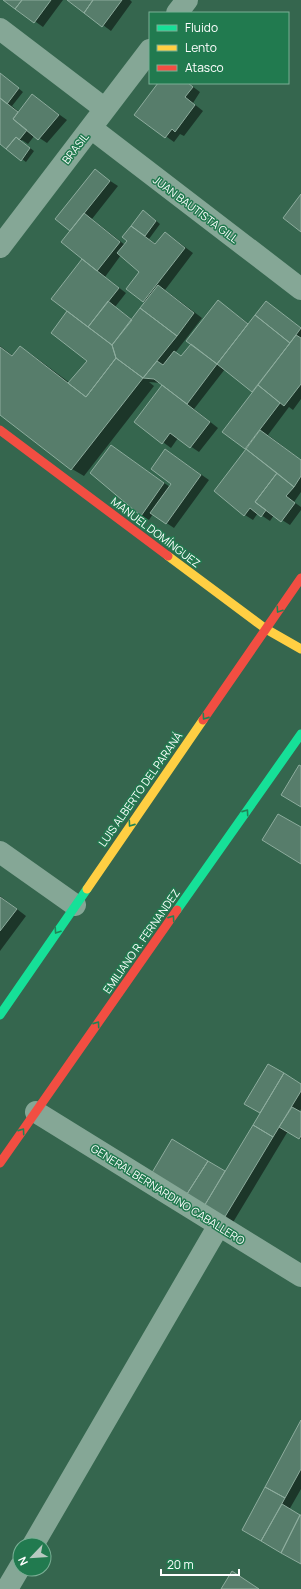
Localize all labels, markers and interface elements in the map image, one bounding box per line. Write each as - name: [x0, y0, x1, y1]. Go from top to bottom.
- legend: [149, 12, 289, 84]
- text: Fluido: [185, 19, 218, 36]
- text: Lento: [185, 39, 217, 56]
- text: Atasco: [185, 59, 224, 76]
- street label: BRASIL: [58, 129, 92, 167]
- street label: JUAN BAUTISTA GILL: [150, 172, 242, 246]
- street label: MANUEL DOMÍNGUEZ: [108, 493, 204, 571]
- one-way arrow: [276, 606, 284, 613]
- one-way arrow: [202, 713, 210, 720]
- street label: LUIS ALBERTO DEL PARANÁ: [95, 729, 185, 849]
- one-way arrow: [241, 809, 248, 816]
- one-way arrow: [129, 819, 136, 826]
- street label: EMILIANO R. FERNANDEZ: [99, 886, 183, 996]
- one-way arrow: [167, 915, 175, 922]
- one-way arrow: [55, 927, 62, 934]
- one-way arrow: [92, 1022, 99, 1029]
- one-way arrow: [17, 1128, 25, 1135]
- street label: GENERAL BERNARDINO CABALLERO: [88, 1140, 248, 1248]
- north arrow: [12, 1537, 52, 1577]
- scale bar: [161, 1551, 239, 1577]
- text: N: [14, 1555, 31, 1568]
- text: 20 m: [167, 1556, 194, 1573]

